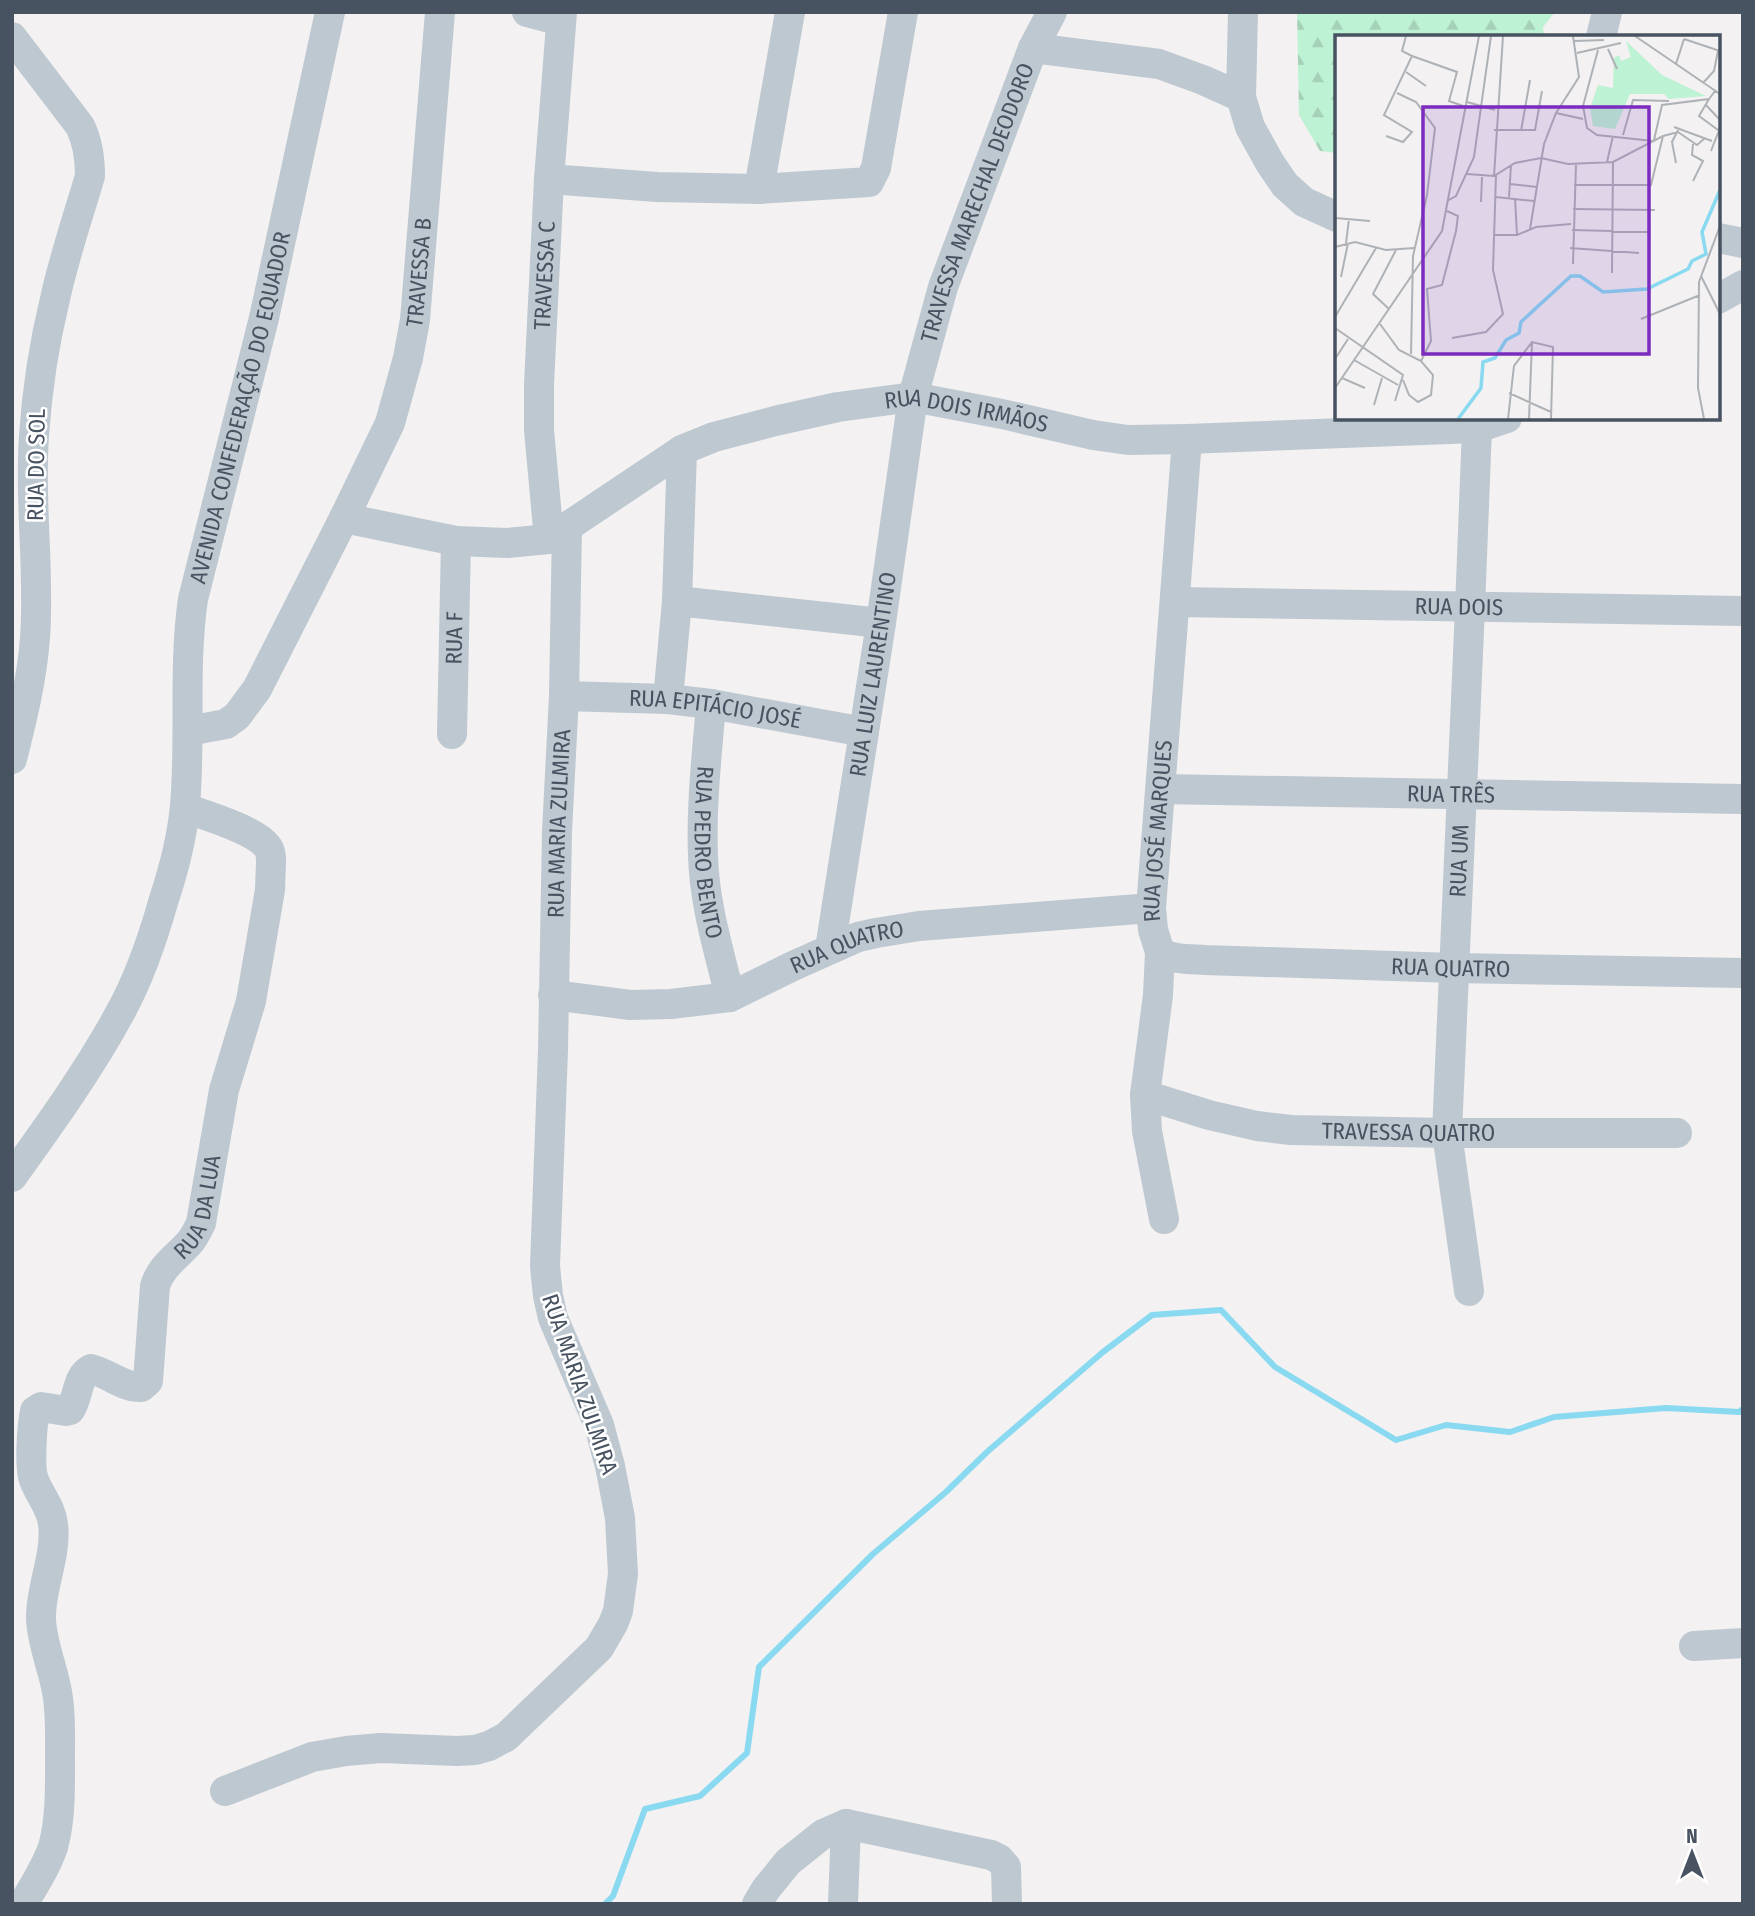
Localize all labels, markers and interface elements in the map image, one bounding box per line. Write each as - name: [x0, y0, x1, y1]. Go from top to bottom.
- inset map: [1335, 35, 1720, 420]
- street label: TRAVESSA MARECHAL DEODORO: [915, 59, 1040, 345]
- street label: TRAVESSA B: [400, 217, 437, 330]
- street label: TRAVESSA C: [528, 220, 561, 331]
- street label: AVENIDA CONFEDERAÇÃO DO EQUADOR: [183, 228, 296, 586]
- street label: RUA DOIS IRMÃOS: [883, 383, 1051, 438]
- street label: RUA DO SOL: [21, 409, 51, 521]
- street label: RUA LUIZ LAURENTINO: [843, 570, 902, 779]
- street label: RUA DOIS: [1415, 592, 1503, 621]
- street label: RUA F: [439, 611, 469, 665]
- street label: RUA EPITÁCIO JOSÉ: [629, 684, 804, 734]
- street label: RUA MARIA ZULMIRA: [541, 729, 576, 918]
- street label: RUA JOSÉ MARQUES: [1137, 739, 1178, 923]
- street label: RUA PEDRO BENTO: [689, 765, 729, 941]
- street label: RUA TRÊS: [1407, 779, 1495, 809]
- street label: RUA UM: [1443, 824, 1475, 898]
- street label: RUA QUATRO: [786, 915, 906, 980]
- street label: RUA QUATRO: [1391, 952, 1511, 983]
- street label: TRAVESSA QUATRO: [1322, 1117, 1495, 1147]
- street label: RUA DA LUA: [168, 1153, 227, 1265]
- street label: RUA MARIA ZULMIRA: [536, 1290, 624, 1478]
- north arrow: [1657, 1818, 1727, 1888]
- text: N: [1686, 1825, 1698, 1848]

